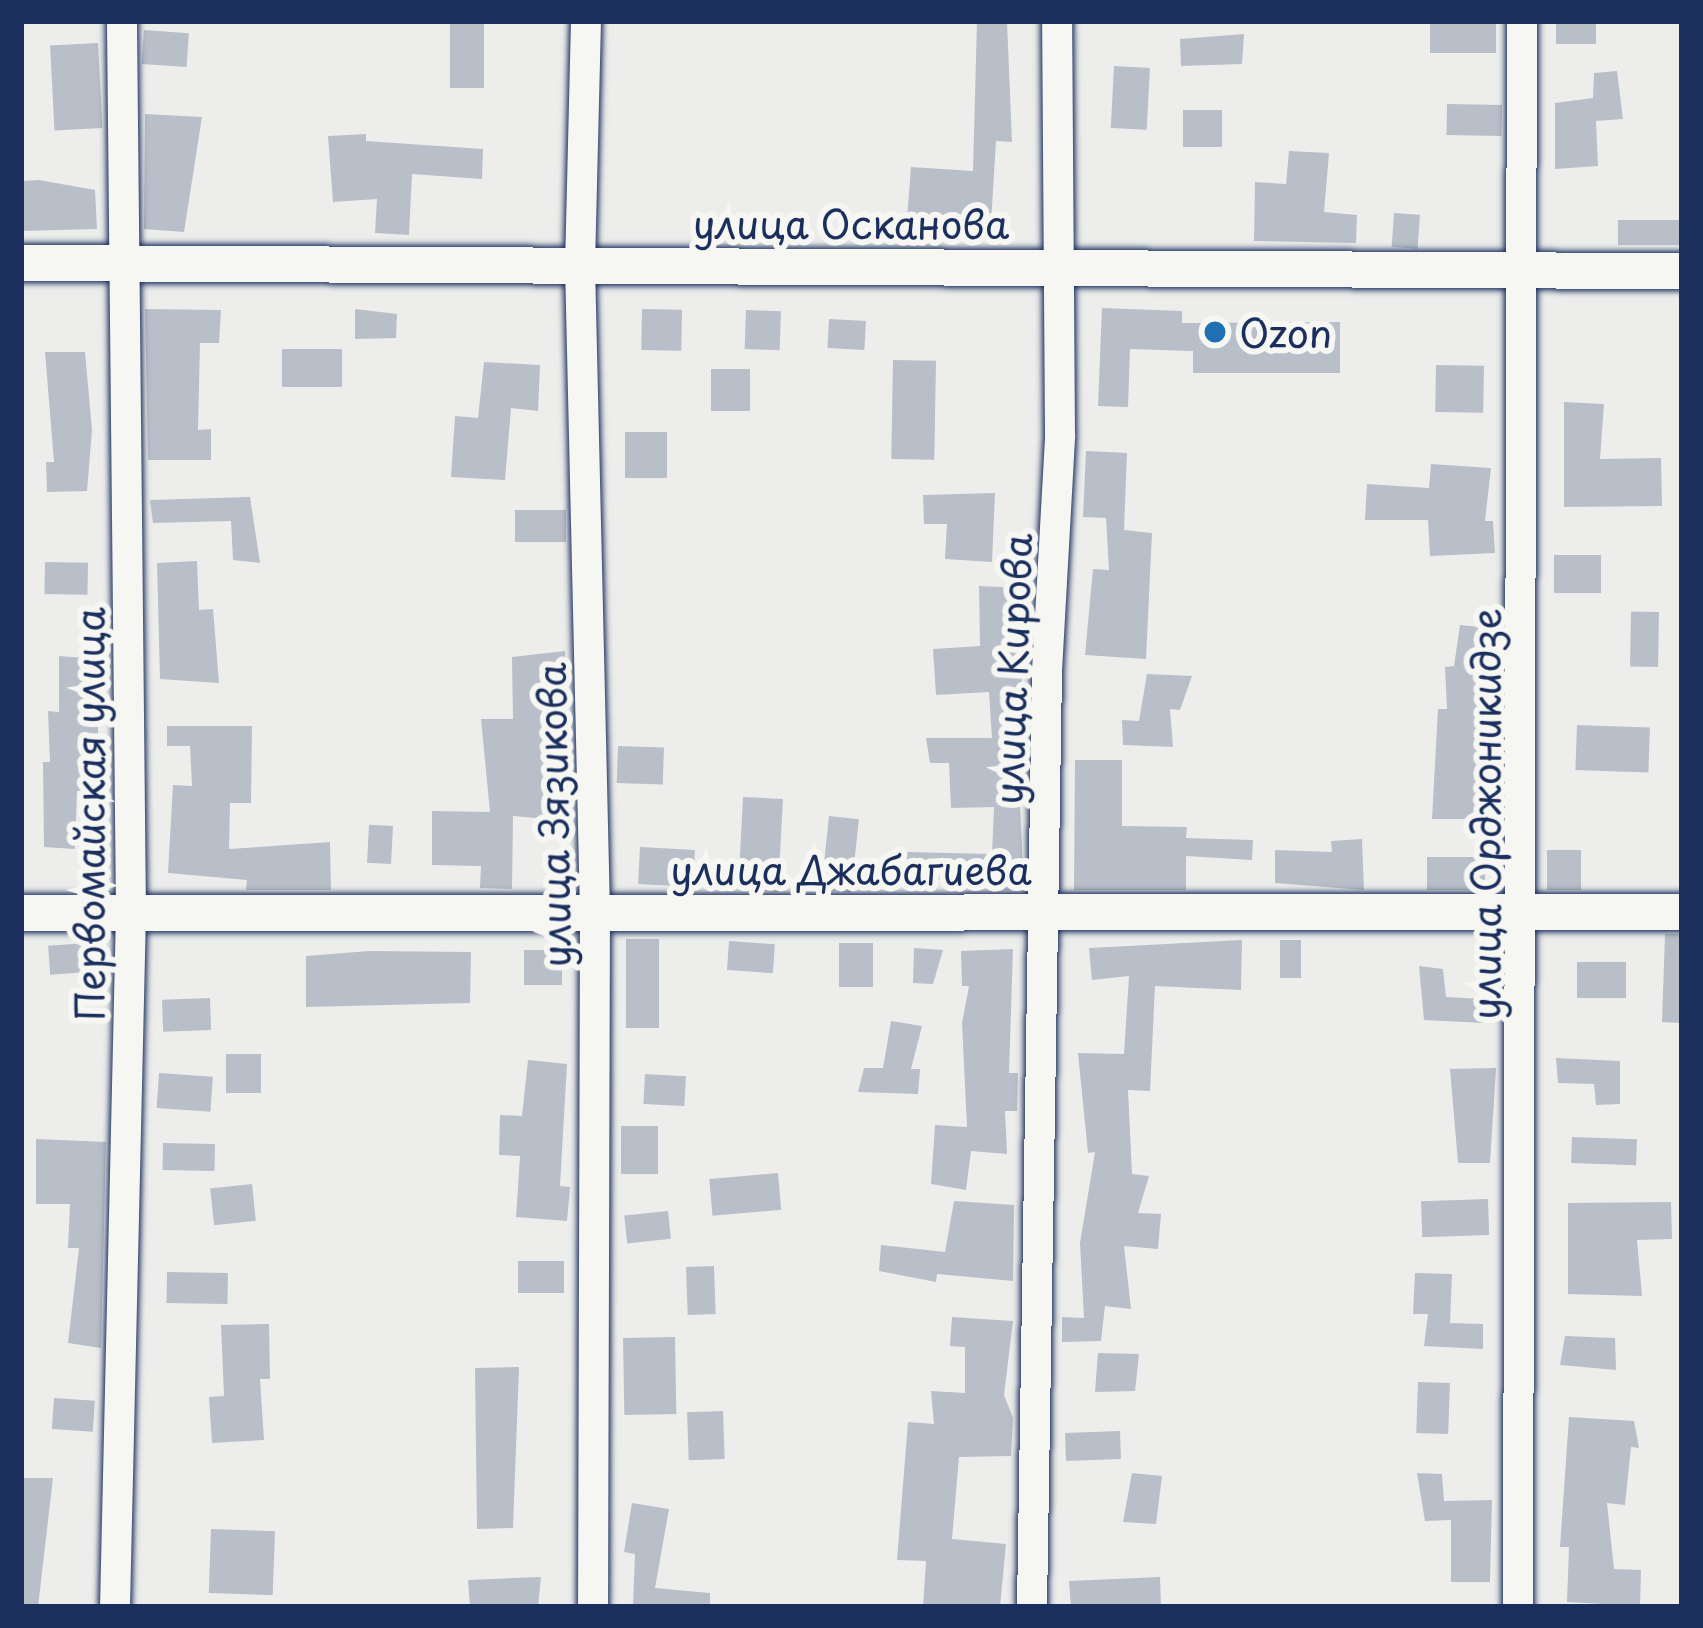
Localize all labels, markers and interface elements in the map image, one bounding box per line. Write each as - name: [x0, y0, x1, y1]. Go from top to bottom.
- street label: улица Осканова: [693, 200, 1009, 246]
- place label: Ozon: [1239, 309, 1332, 355]
- marker: Ozon: [1202, 319, 1228, 345]
- street label: улица Кирова: [984, 532, 1040, 806]
- street label: Первомайская улица: [66, 606, 112, 1022]
- street label: улица Орджоникидзе: [1462, 607, 1508, 1021]
- street label: улица Зязикова: [527, 662, 579, 968]
- street label: улица Джабагиева: [669, 846, 1033, 892]

